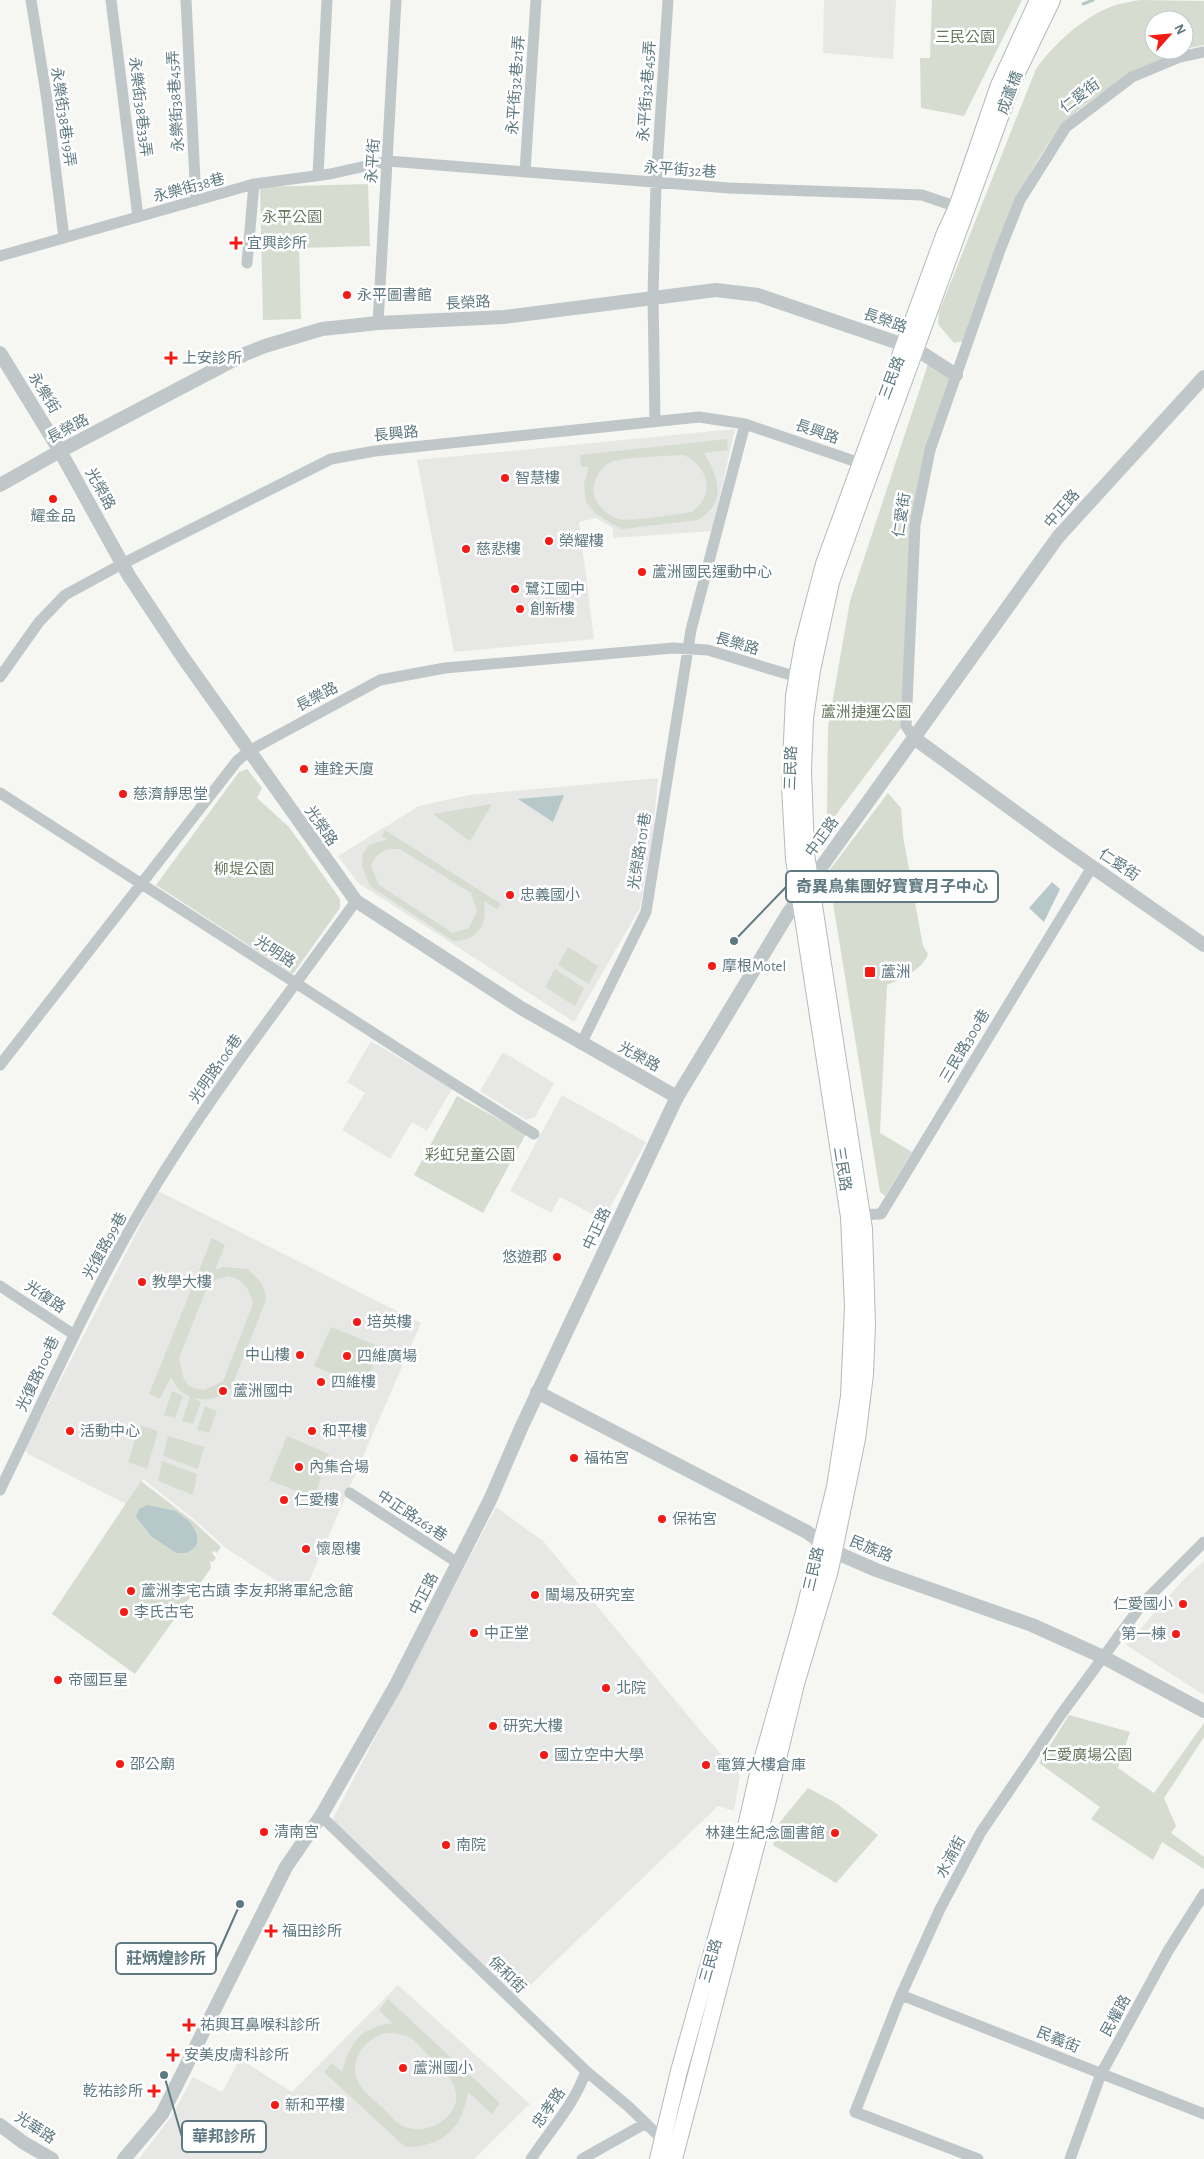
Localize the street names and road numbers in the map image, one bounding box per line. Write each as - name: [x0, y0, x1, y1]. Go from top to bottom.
- street label: 永平街32巷21弄: [504, 35, 527, 135]
- street label: 永平街32巷45弄: [635, 40, 658, 142]
- street label: 永樂街38巷45弄: [165, 50, 186, 152]
- street label: 永樂街38巷33弄: [126, 56, 155, 158]
- street label: 永樂街38巷19弄: [49, 66, 78, 168]
- street label: 成蘆橋: [994, 69, 1025, 117]
- street label: 仁愛街: [1057, 76, 1102, 116]
- street label: 永平街: [363, 138, 382, 184]
- street label: 永平街32巷: [643, 159, 717, 180]
- street label: 永樂街38巷: [151, 170, 226, 205]
- street label: 長榮路: [445, 293, 491, 312]
- street label: 長榮路: [861, 306, 909, 335]
- street label: 三民路: [876, 354, 907, 402]
- street label: 永樂街: [26, 369, 63, 416]
- street label: 長榮路: [44, 411, 91, 446]
- street label: 長興路: [793, 417, 841, 446]
- street label: 長興路: [373, 423, 419, 444]
- street label: 光榮路: [83, 465, 118, 512]
- street label: 中正路: [1041, 486, 1082, 531]
- street label: 仁愛街: [890, 491, 913, 538]
- street label: 長樂路: [713, 630, 761, 657]
- street label: 長樂路: [293, 679, 340, 714]
- street label: 三民路: [782, 745, 799, 791]
- street label: 光榮路: [302, 803, 341, 849]
- street label: 光榮路101巷: [625, 811, 654, 891]
- street label: 中正路: [802, 814, 841, 860]
- street label: 仁愛街: [1096, 845, 1142, 884]
- street label: 光明路: [252, 933, 299, 971]
- street label: 三民路300巷: [937, 1006, 993, 1085]
- street label: 光明路106巷: [186, 1031, 245, 1106]
- street label: 光榮路: [616, 1039, 663, 1074]
- street label: 三民路: [831, 1145, 854, 1192]
- street label: 中正路: [580, 1205, 613, 1253]
- street label: 光復路99巷: [80, 1209, 130, 1282]
- street label: 光復路: [22, 1277, 68, 1316]
- street label: 光復路100巷: [13, 1334, 62, 1414]
- street label: 中正路263巷: [374, 1487, 450, 1544]
- street label: 民族路: [847, 1533, 895, 1564]
- street label: 三民路: [801, 1545, 826, 1593]
- street label: 中正路: [406, 1570, 441, 1617]
- street label: 水湳街: [933, 1833, 968, 1880]
- street label: 三民路: [697, 1937, 724, 1985]
- street label: 保和街: [486, 1953, 529, 1996]
- street label: 民權路: [1098, 1992, 1133, 2039]
- street label: 民義街: [1034, 2024, 1082, 2055]
- street label: 忠孝路: [529, 2085, 568, 2131]
- street label: 光華路: [12, 2109, 59, 2147]

